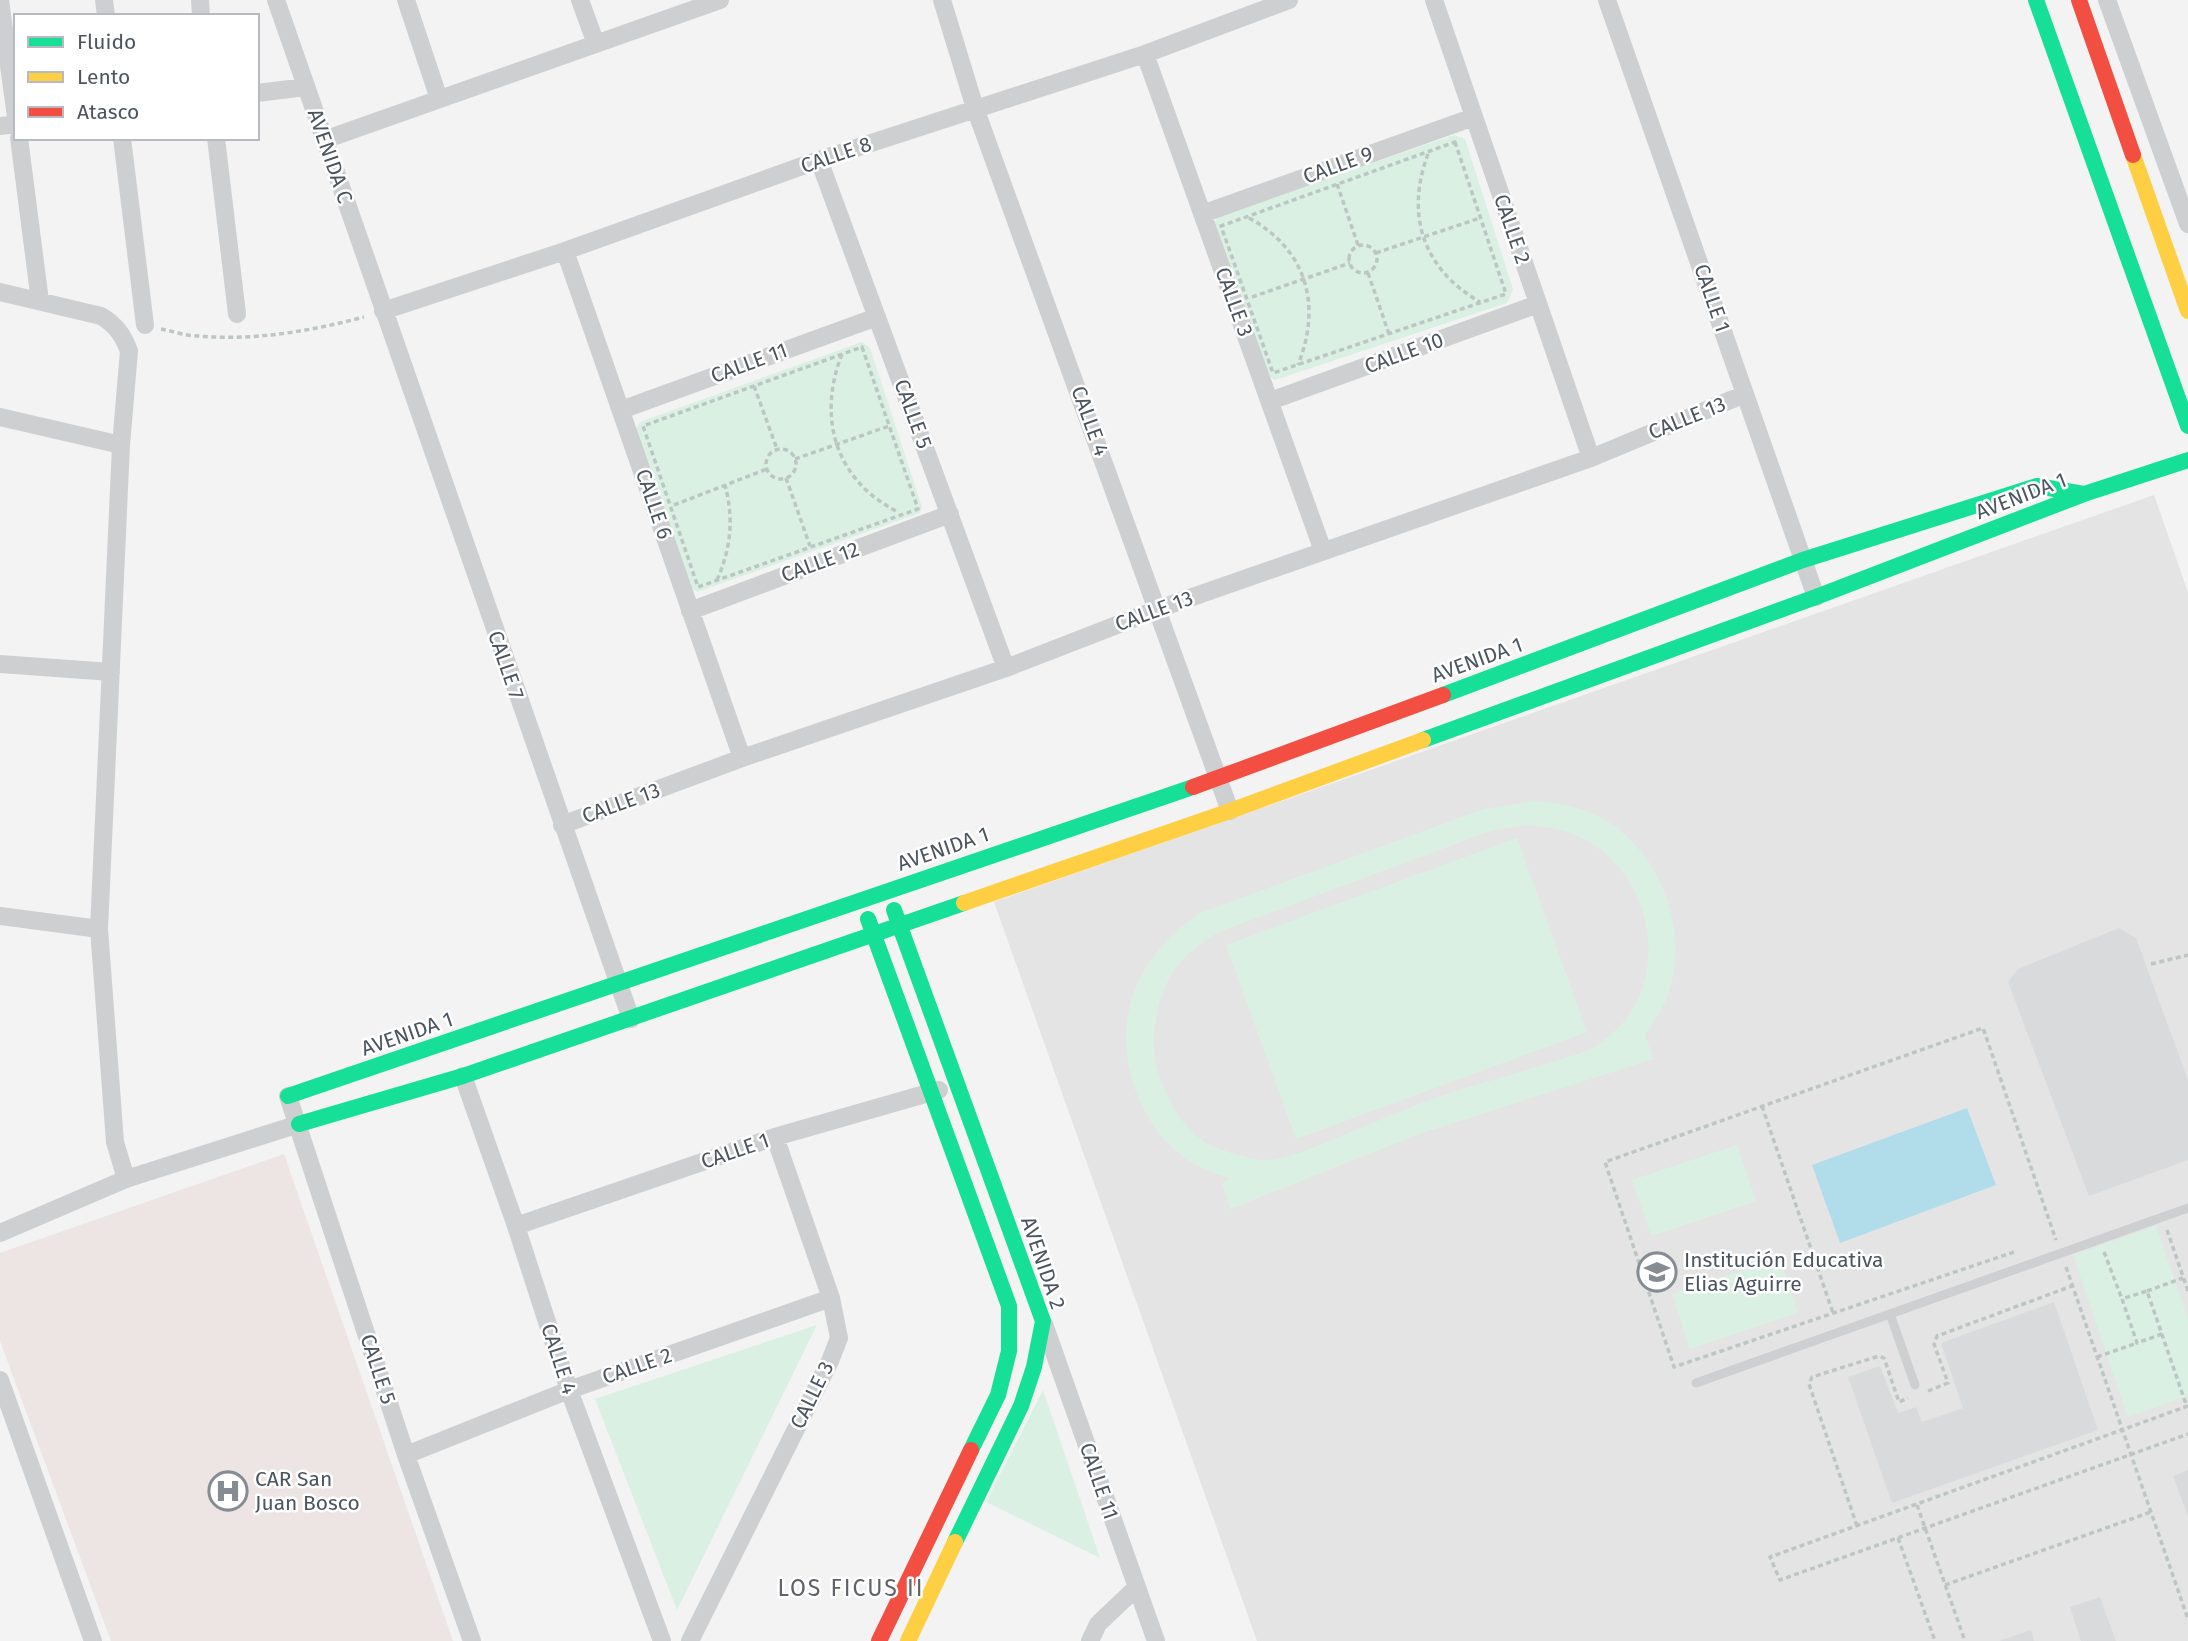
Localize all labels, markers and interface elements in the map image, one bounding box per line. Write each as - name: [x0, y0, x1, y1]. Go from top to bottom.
- legend: [14, 14, 259, 140]
- text: Fluido: [77, 29, 136, 55]
- text: Lento: [77, 64, 130, 90]
- text: Atasco: [77, 99, 139, 125]
- street label: AVENIDA C: [302, 105, 358, 207]
- street label: CALLE 8: [797, 131, 875, 179]
- street label: CALLE 9: [1299, 140, 1377, 190]
- street label: CALLE 2: [1488, 191, 1536, 267]
- street label: CALLE 1: [1688, 260, 1736, 336]
- street label: CALLE 3: [1209, 264, 1259, 340]
- street label: CALLE 10: [1361, 327, 1447, 379]
- street label: CALLE 11: [707, 337, 791, 389]
- street label: CALLE 5: [888, 376, 938, 452]
- street label: CALLE 4: [1065, 382, 1115, 460]
- street label: CALLE 13: [1645, 391, 1729, 445]
- street label: CALLE 6: [630, 465, 678, 543]
- street label: AVENIDA 1: [1972, 467, 2070, 525]
- street label: CALLE 12: [777, 536, 863, 588]
- street label: CALLE 13: [1111, 585, 1197, 637]
- street label: CALLE 7: [482, 627, 530, 703]
- street label: AVENIDA 1: [1428, 632, 1526, 688]
- street label: CALLE 13: [578, 777, 664, 829]
- street label: AVENIDA 1: [894, 821, 992, 877]
- street label: AVENIDA 1: [358, 1006, 456, 1062]
- street label: CALLE 1: [697, 1127, 773, 1175]
- street label: AVENIDA 2: [1015, 1213, 1071, 1313]
- place label: Institución Educativa Elias Aguirre: [1684, 1247, 1883, 1297]
- school or university icon: Institución Educativa Elias Aguirre: [1636, 1251, 1678, 1293]
- street label: CALLE 4: [535, 1320, 583, 1398]
- street label: CALLE 5: [355, 1331, 401, 1407]
- street label: CALLE 2: [599, 1342, 675, 1390]
- street label: CALLE 3: [785, 1357, 839, 1433]
- street label: CALLE 11: [1074, 1439, 1124, 1523]
- place label: CAR San Juan Bosco: [255, 1466, 360, 1516]
- hospital icon: CAR San Juan Bosco: [207, 1470, 249, 1512]
- district label: LOS FICUS II: [778, 1574, 924, 1602]

